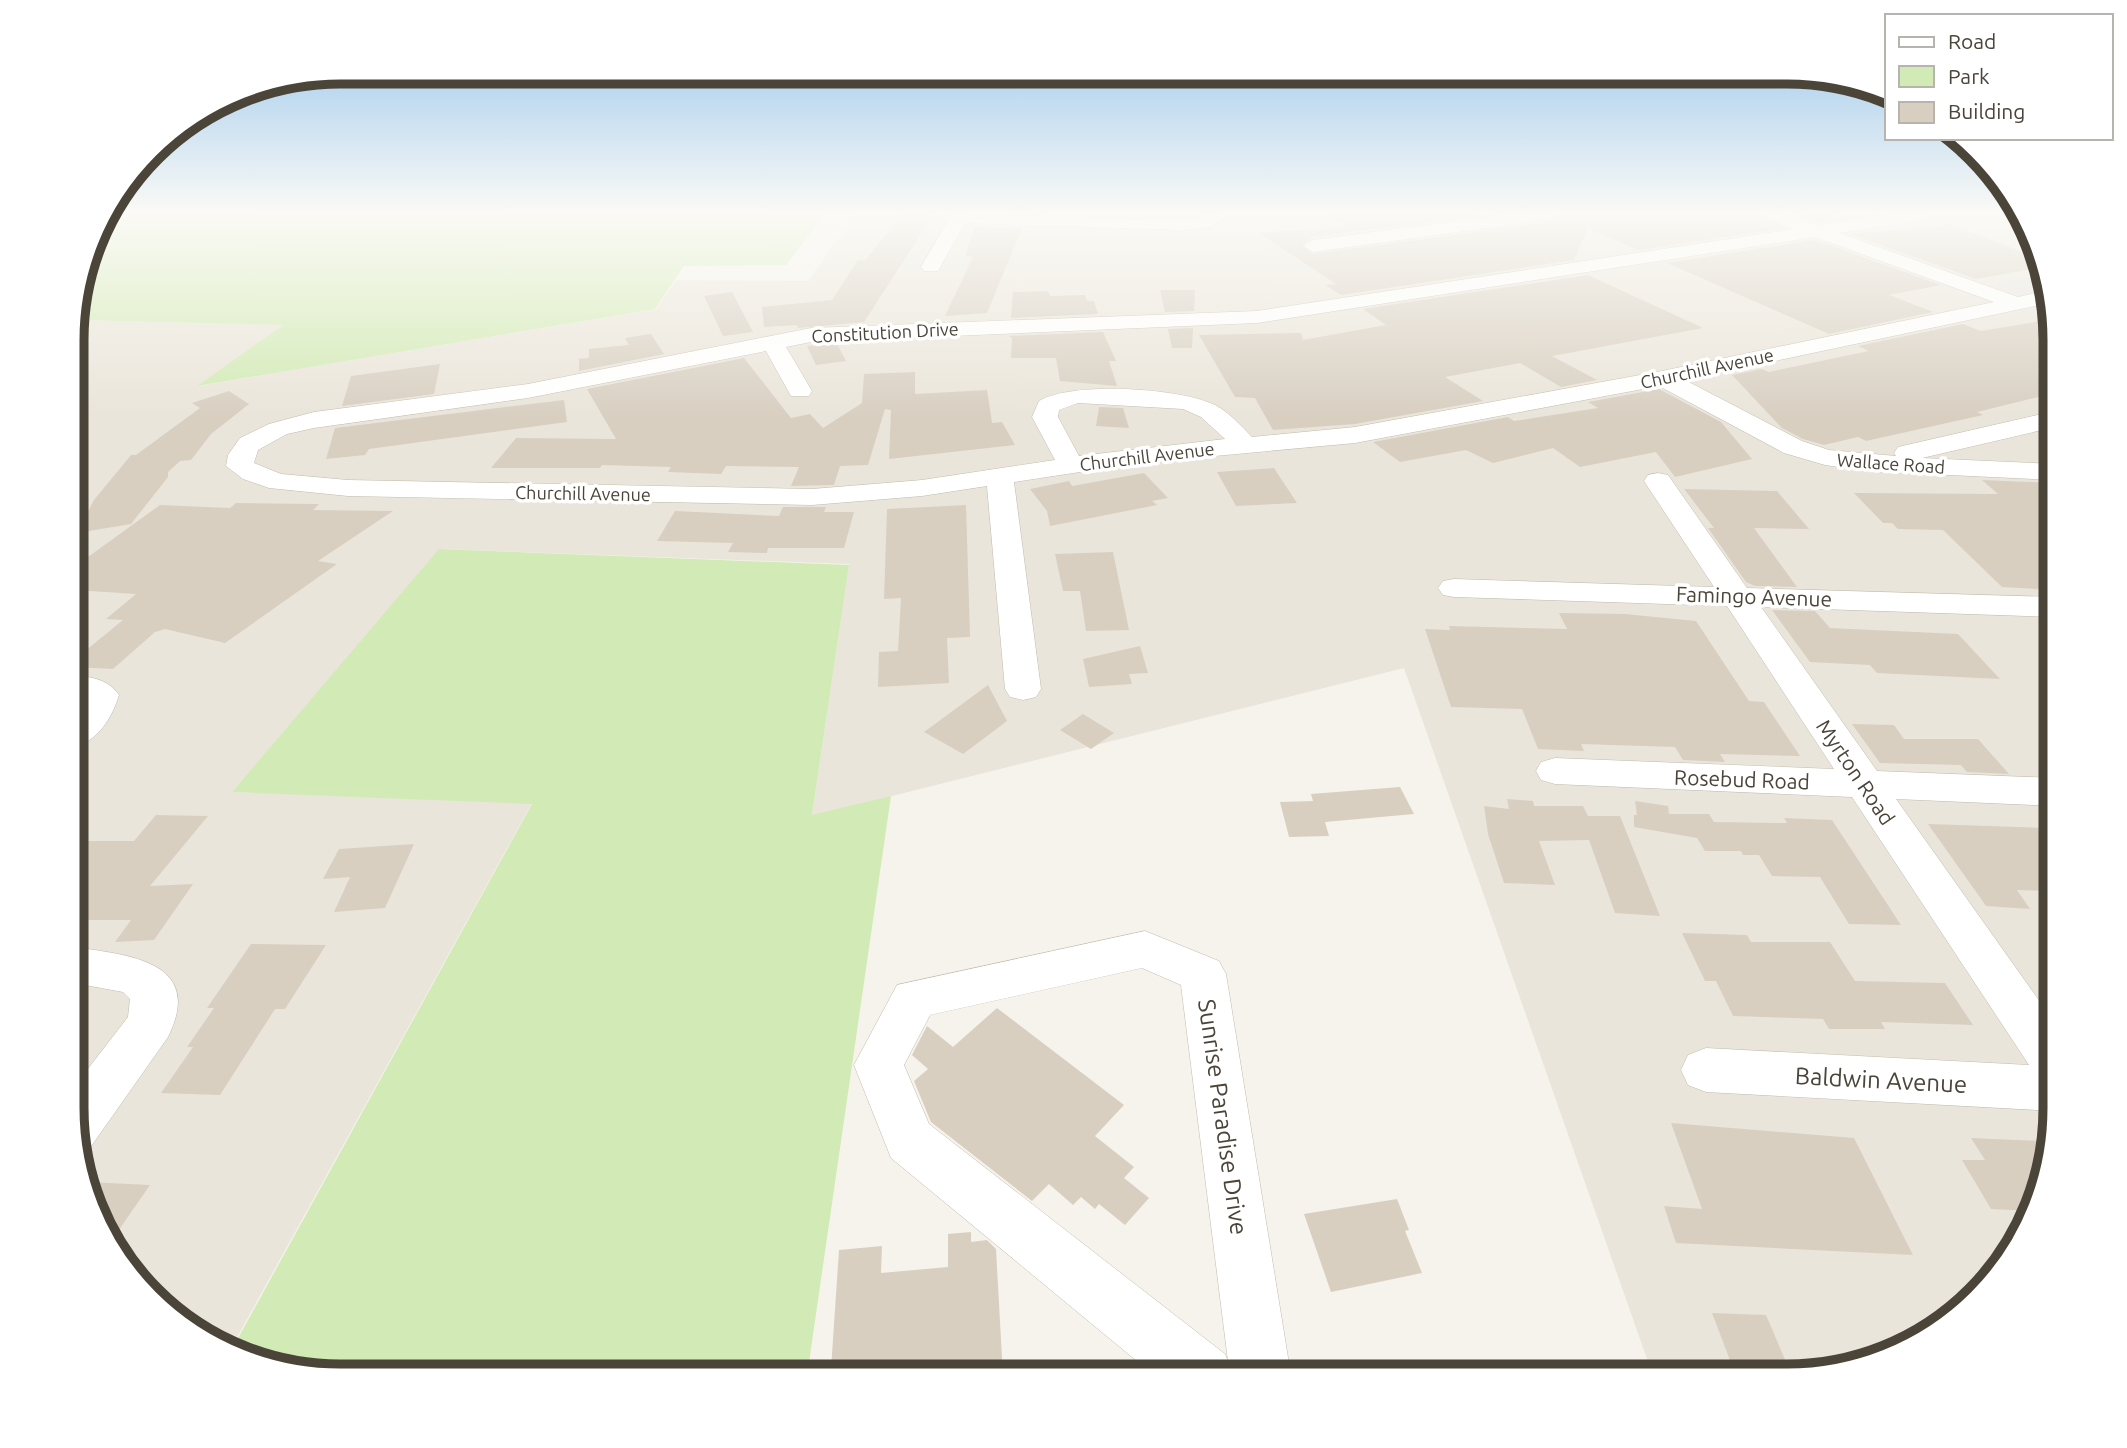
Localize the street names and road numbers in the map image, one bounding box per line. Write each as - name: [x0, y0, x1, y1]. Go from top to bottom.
- street label: Constitution Drive: [811, 318, 959, 346]
- street label: Churchill Avenue: [1639, 344, 1775, 392]
- street label: Churchill Avenue: [1078, 438, 1216, 474]
- street label: Wallace Road: [1836, 449, 1946, 477]
- street label: Churchill Avenue: [515, 482, 651, 504]
- street label: Famingo Avenue: [1676, 581, 1832, 611]
- street label: Myrton Road: [1812, 715, 1900, 829]
- street label: Rosebud Road: [1674, 765, 1810, 793]
- street label: Sunrise Paradise Drive: [1193, 997, 1253, 1237]
- street label: Baldwin Avenue: [1794, 1062, 1968, 1098]

